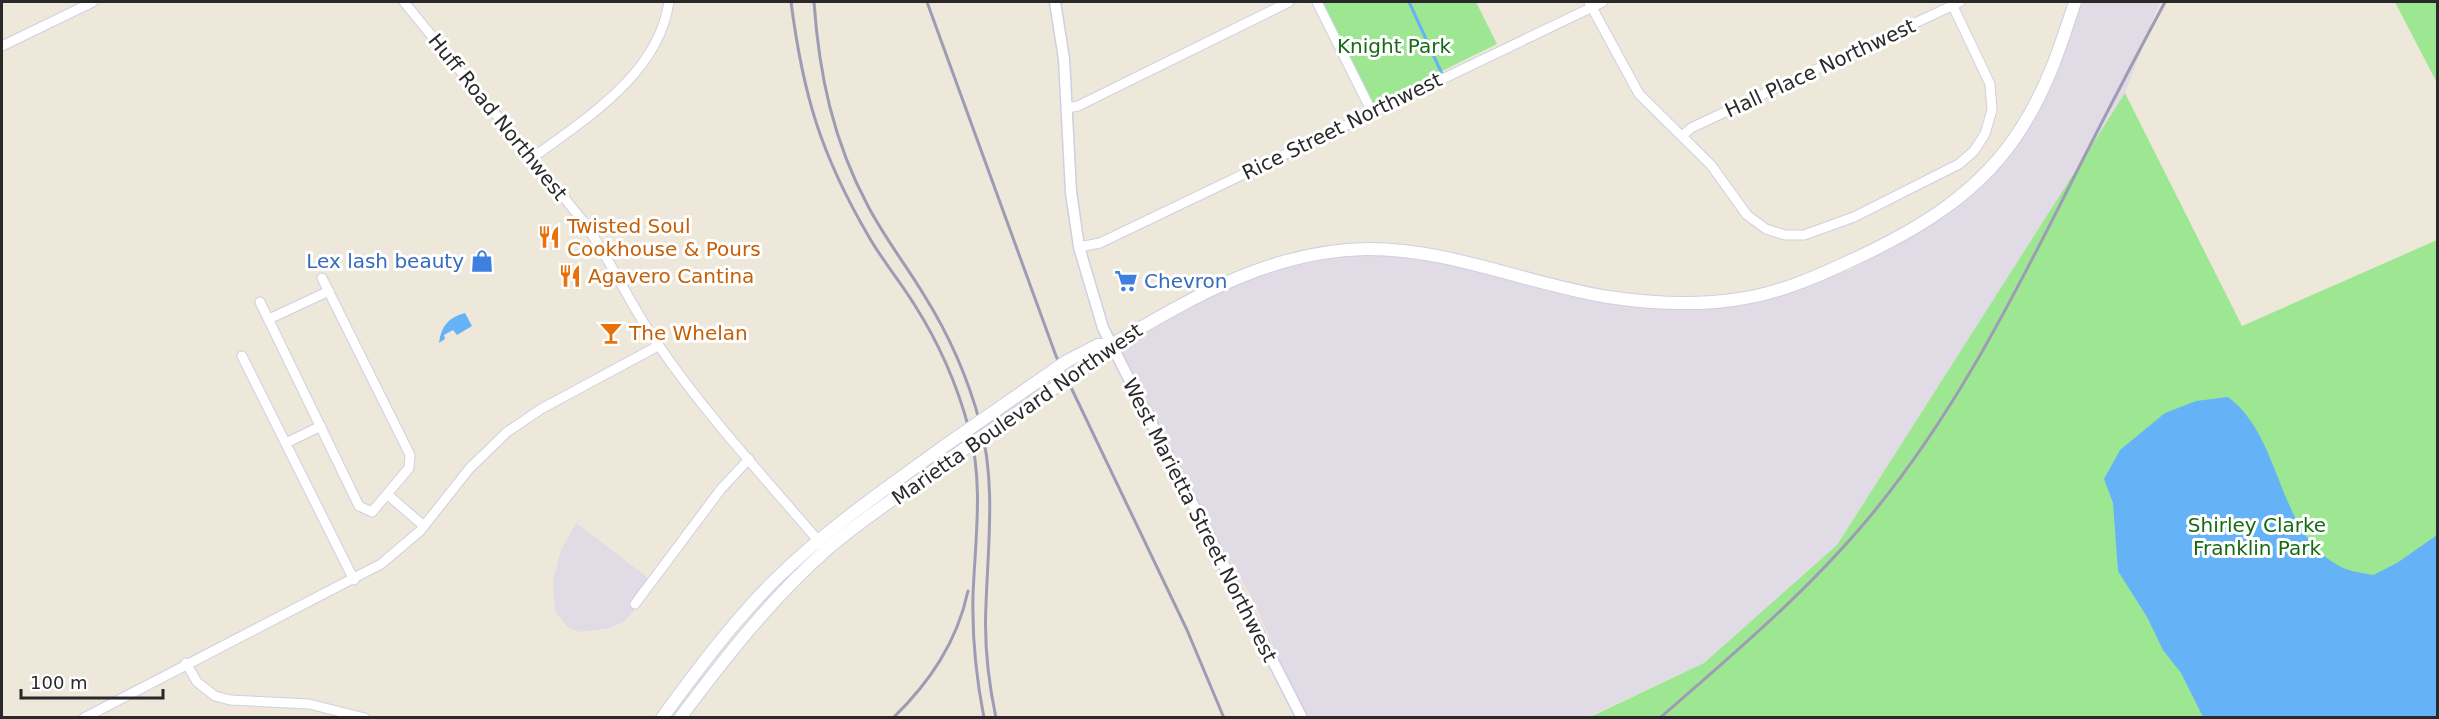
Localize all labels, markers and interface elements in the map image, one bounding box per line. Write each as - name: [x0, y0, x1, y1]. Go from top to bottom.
- street label: Hall Place Northwest: [1721, 13, 1919, 123]
- street label: Huff Road Northwest: [423, 29, 573, 205]
- park label: Knight Park: [1337, 34, 1451, 58]
- street label: Rice Street Northwest: [1238, 67, 1446, 185]
- place label: Twisted Soul Cookhouse & Pours: [566, 214, 761, 261]
- restaurant icon: Twisted Soul Cookhouse & Pours: [536, 224, 562, 250]
- shop icon: Lex lash beauty: [469, 248, 495, 274]
- place label: Lex lash beauty: [306, 249, 464, 273]
- restaurant icon: Agavero Cantina: [557, 263, 583, 289]
- place label: Agavero Cantina: [588, 264, 754, 288]
- supermarket icon: Chevron: [1113, 268, 1139, 294]
- place label: Chevron: [1144, 269, 1227, 293]
- street label: Marietta Boulevard Northwest: [887, 318, 1147, 510]
- bar icon: The Whelan: [598, 320, 624, 346]
- place label: The Whelan: [628, 321, 748, 345]
- street label: West Marietta Street Northwest: [1118, 374, 1282, 666]
- park label: Shirley Clarke Franklin Park: [2188, 513, 2326, 560]
- scale bar: [21, 662, 164, 700]
- text: 100 m: [30, 672, 88, 693]

